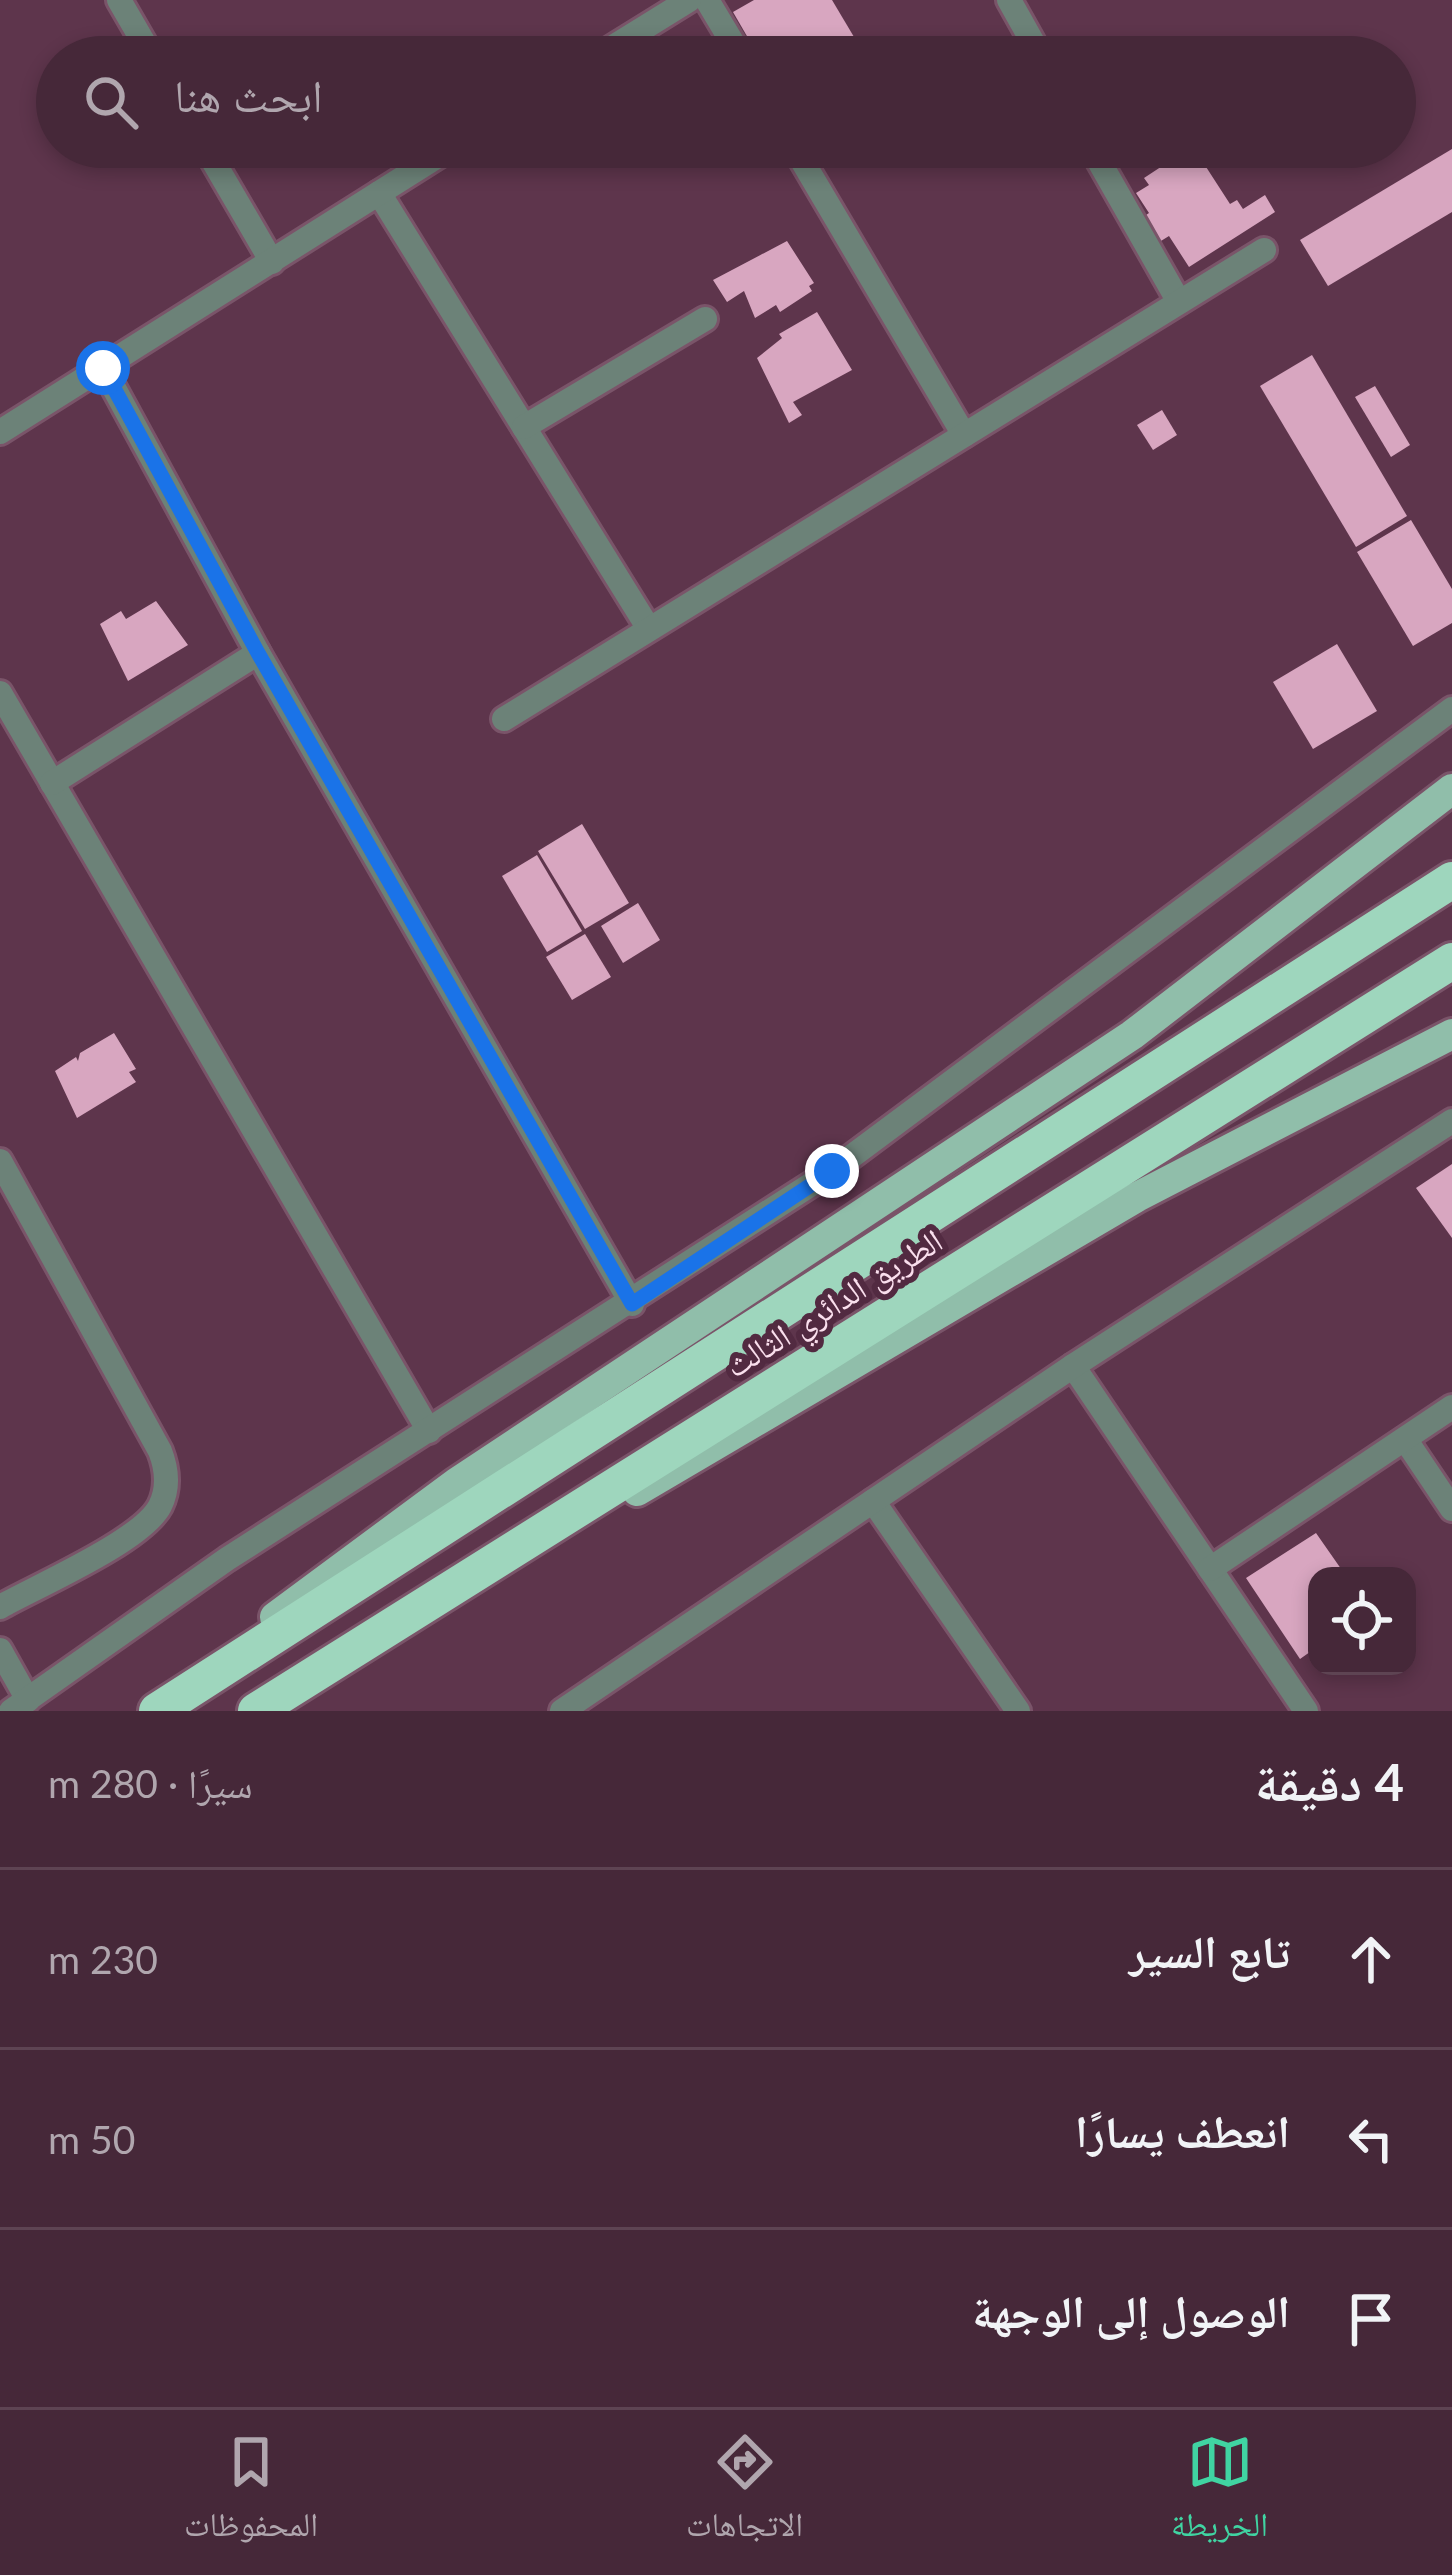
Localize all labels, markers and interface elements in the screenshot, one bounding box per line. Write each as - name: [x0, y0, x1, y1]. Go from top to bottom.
- search box: [36, 36, 1416, 168]
- text: ابحث هنا: [174, 68, 323, 122]
- icon: search: [78, 69, 144, 135]
- route start: [76, 341, 130, 395]
- route end: [805, 1144, 859, 1198]
- street label: الطريق الدائري الثالث: [717, 1219, 953, 1391]
- map controls: [1308, 1567, 1416, 1675]
- button: locate: [1308, 1567, 1416, 1675]
- text: 4 دقيقة: [1255, 1751, 1404, 1812]
- text: سيرًا · 280 m: [48, 1760, 253, 1806]
- text: تابع السير: [1129, 1924, 1290, 1978]
- icon: ahead: [1338, 1926, 1404, 1992]
- text: 230 m: [48, 1936, 158, 1982]
- text: انعطف يسارًا: [1075, 2104, 1290, 2158]
- icon: left: [1338, 2106, 1404, 2172]
- text: 50 m: [48, 2116, 135, 2162]
- text: الوصول إلى الوجهة: [972, 2284, 1290, 2338]
- icon: arrive: [1338, 2286, 1404, 2352]
- tab: المحفوظات: [184, 2429, 318, 2557]
- tab: الاتجاهات: [686, 2429, 803, 2557]
- tab: الخريطة: [1171, 2429, 1268, 2557]

